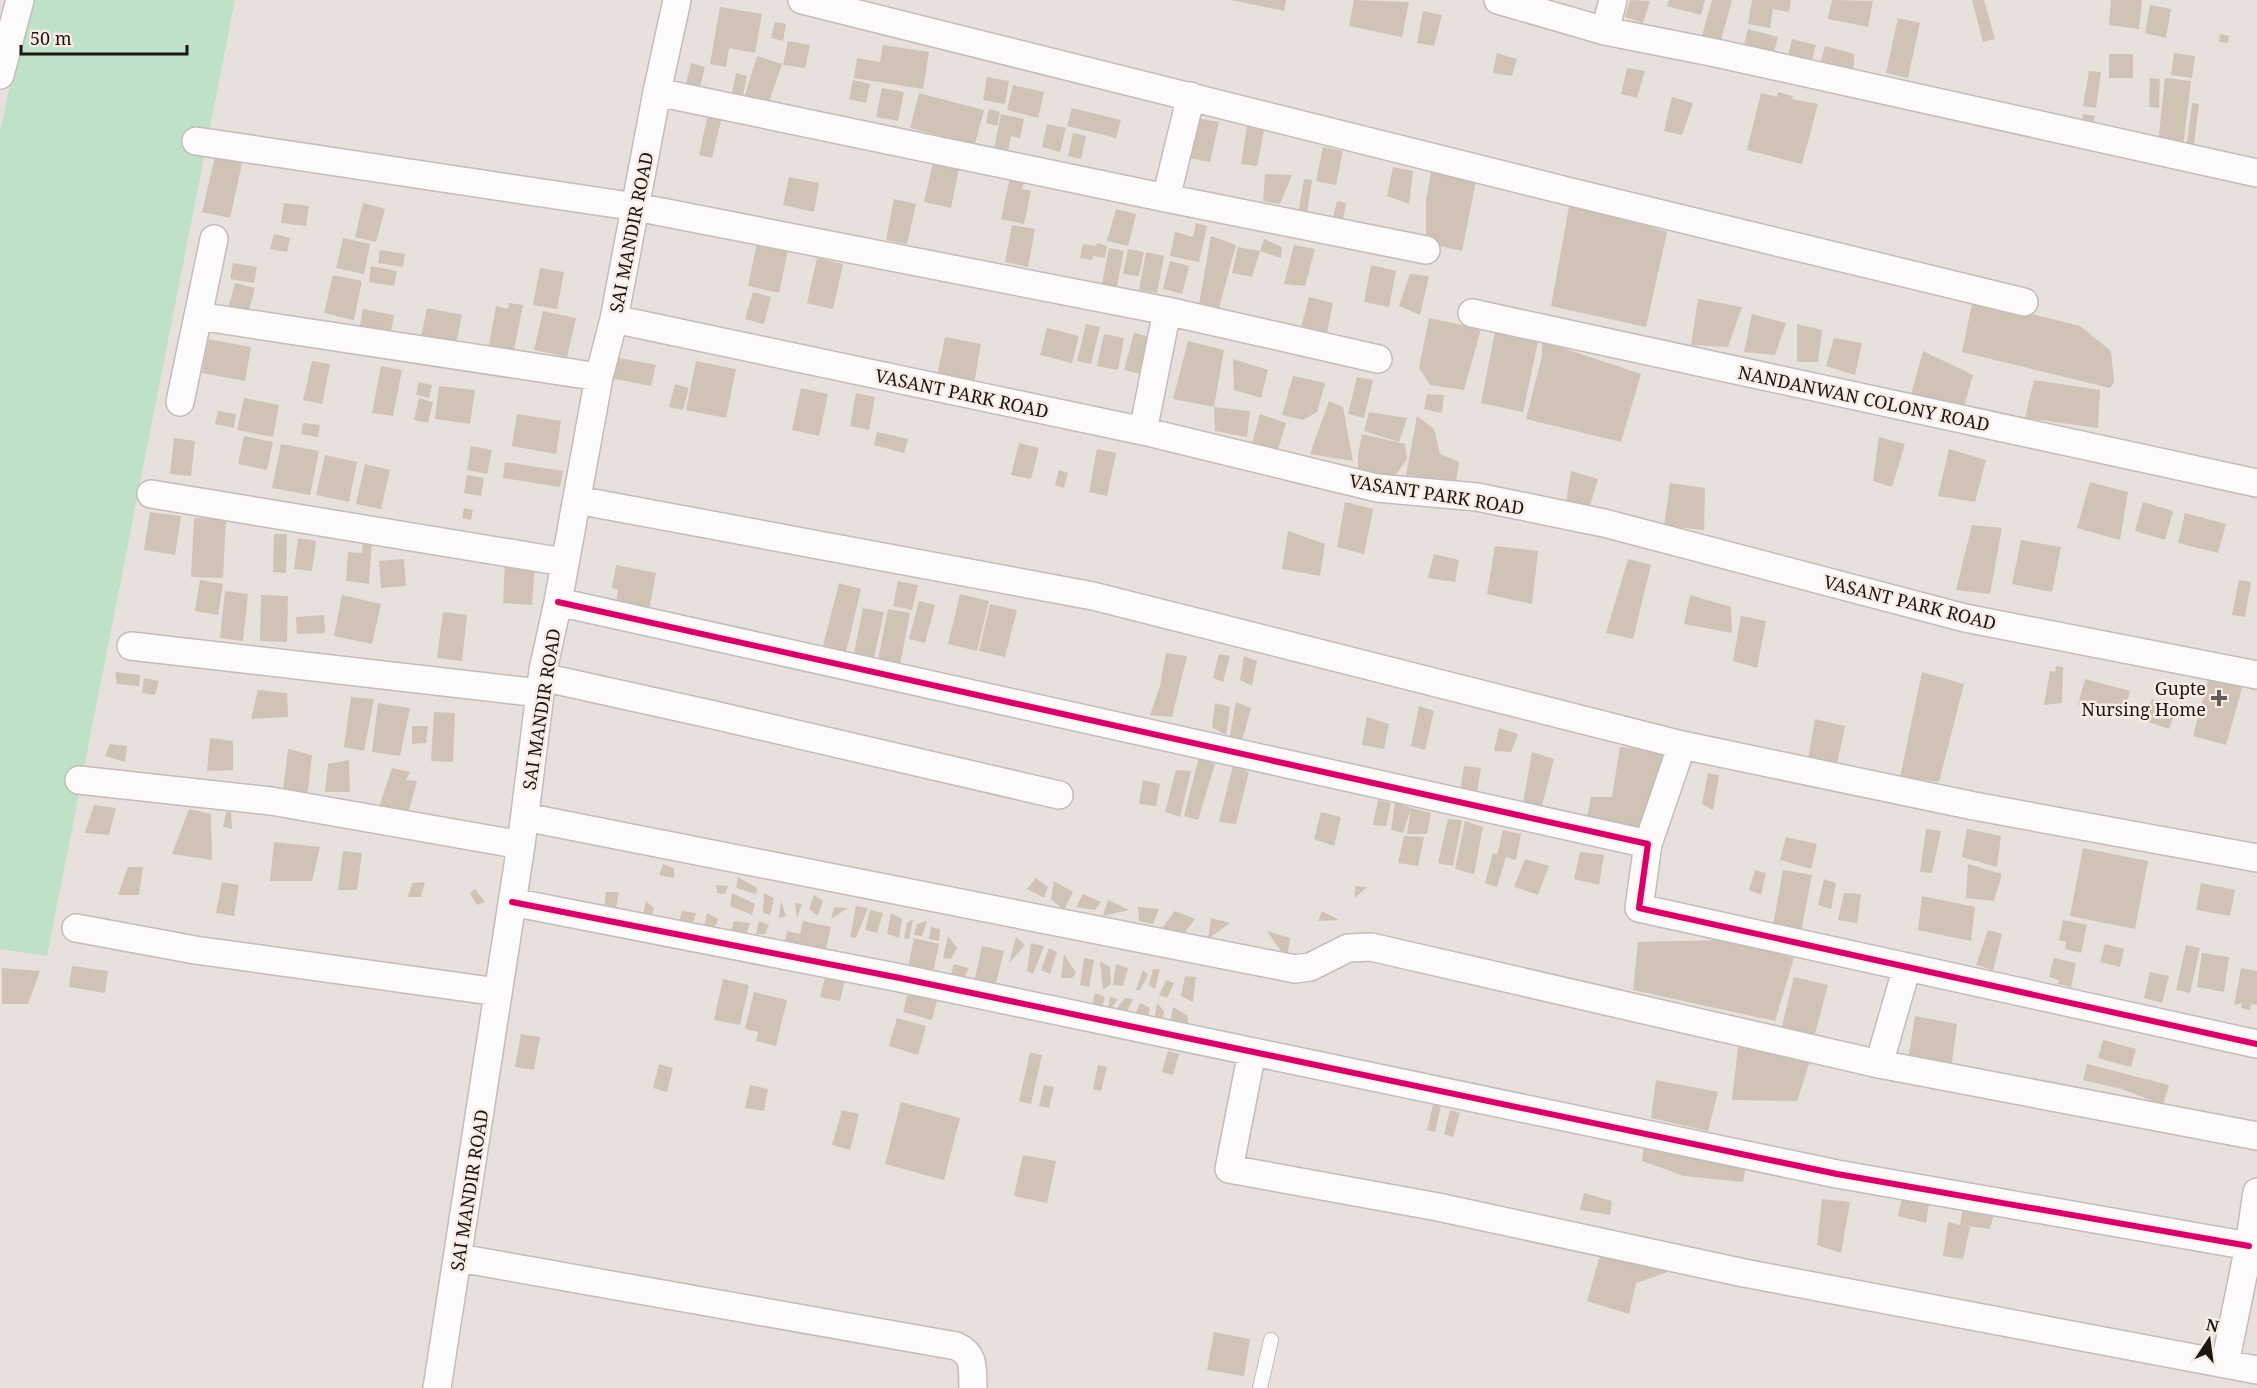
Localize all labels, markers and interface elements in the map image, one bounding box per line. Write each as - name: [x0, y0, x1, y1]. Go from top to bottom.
- scale bar: [21, 18, 188, 56]
- text: 50 m: [30, 26, 72, 50]
- street label: SAI MANDIR ROAD: [604, 150, 658, 314]
- street label: NANDANWAN COLONY ROAD: [1736, 360, 1992, 436]
- street label: VASANT PARK ROAD: [873, 363, 1051, 423]
- street label: VASANT PARK ROAD: [1348, 468, 1526, 520]
- street label: VASANT PARK ROAD: [1821, 569, 1999, 635]
- street label: SAI MANDIR ROAD: [516, 627, 566, 791]
- place label: Gupte Nursing Home: [2081, 676, 2206, 721]
- marker: Gupte Nursing Home: [2210, 689, 2228, 707]
- street label: SAI MANDIR ROAD: [444, 1108, 494, 1272]
- north arrow: [2179, 1310, 2239, 1370]
- text: N: [2204, 1313, 2221, 1338]

